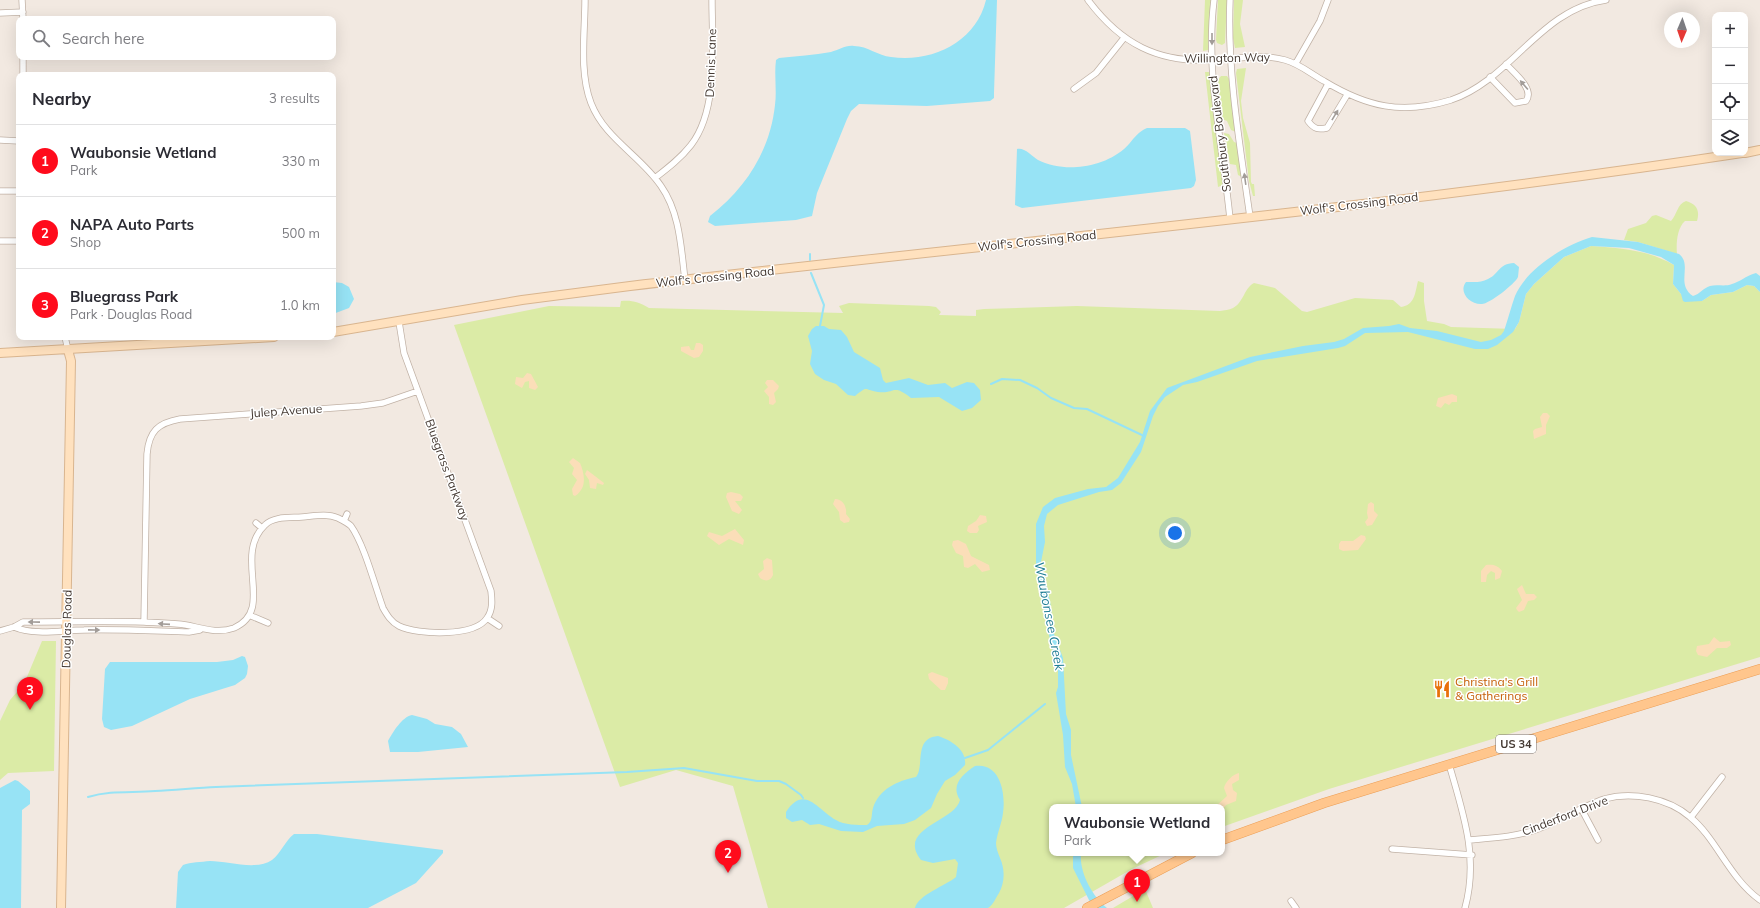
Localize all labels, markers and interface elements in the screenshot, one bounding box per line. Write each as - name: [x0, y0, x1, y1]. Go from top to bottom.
- north arrow: [1664, 12, 1700, 48]
- map controls: [1712, 12, 1748, 156]
- button: +: [1712, 12, 1748, 48]
- search box: [16, 16, 336, 60]
- icon: search: [30, 27, 52, 49]
- street label: Dennis Lane: [702, 28, 719, 98]
- text: Search here: [62, 29, 144, 48]
- one-way arrow: [1209, 33, 1215, 46]
- button: −: [1712, 48, 1748, 84]
- street label: Willington Way: [1184, 49, 1271, 66]
- street label: Southbury Boulevard: [1205, 75, 1234, 193]
- one-way arrow: [1520, 80, 1529, 90]
- button: locate: [1712, 84, 1748, 120]
- text: Nearby: [32, 88, 91, 109]
- text: 3 results: [269, 90, 320, 106]
- one-way arrow: [1332, 109, 1339, 121]
- button: layers: [1712, 120, 1748, 156]
- text: Waubonsie Wetland: [70, 143, 216, 162]
- text: 1: [41, 153, 49, 169]
- text: 330 m: [282, 153, 320, 169]
- text: Park: [70, 162, 97, 178]
- one-way arrow: [1242, 172, 1248, 185]
- street label: Wolf's Crossing Road: [1299, 189, 1419, 218]
- text: NAPA Auto Parts: [70, 215, 194, 234]
- text: 2: [41, 225, 49, 241]
- text: 500 m: [282, 225, 320, 241]
- street label: Wolf's Crossing Road: [977, 227, 1097, 254]
- text: Shop: [70, 234, 101, 250]
- street label: Wolf's Crossing Road: [655, 263, 775, 290]
- text: Bluegrass Park: [70, 287, 178, 306]
- text: 3: [41, 297, 49, 313]
- text: 1.0 km: [280, 297, 320, 313]
- text: Park · Douglas Road: [70, 306, 192, 322]
- street label: Julep Avenue: [249, 400, 323, 421]
- street label: Bluegrass Parkway: [422, 417, 473, 523]
- your location: [1165, 523, 1185, 543]
- water label: Waubonsee Creek: [1032, 560, 1068, 672]
- street label: Douglas Road: [58, 590, 75, 668]
- one-way arrow: [27, 619, 40, 625]
- one-way arrow: [158, 620, 170, 627]
- one-way arrow: [88, 627, 101, 633]
- place label: Christina's Grill & Gatherings: [1455, 674, 1538, 703]
- pin: 3: [17, 677, 43, 710]
- restaurant icon: Christina's Grill & Gatherings: [1432, 679, 1452, 699]
- road number: US 34: [1496, 735, 1536, 753]
- street label: Cinderford Drive: [1520, 792, 1610, 839]
- popup: [1049, 804, 1225, 856]
- text: Waubonsie Wetland: [1064, 813, 1210, 832]
- text: Park: [1064, 832, 1091, 848]
- pin: 2: [715, 840, 741, 873]
- pin: 1: [1124, 869, 1150, 902]

